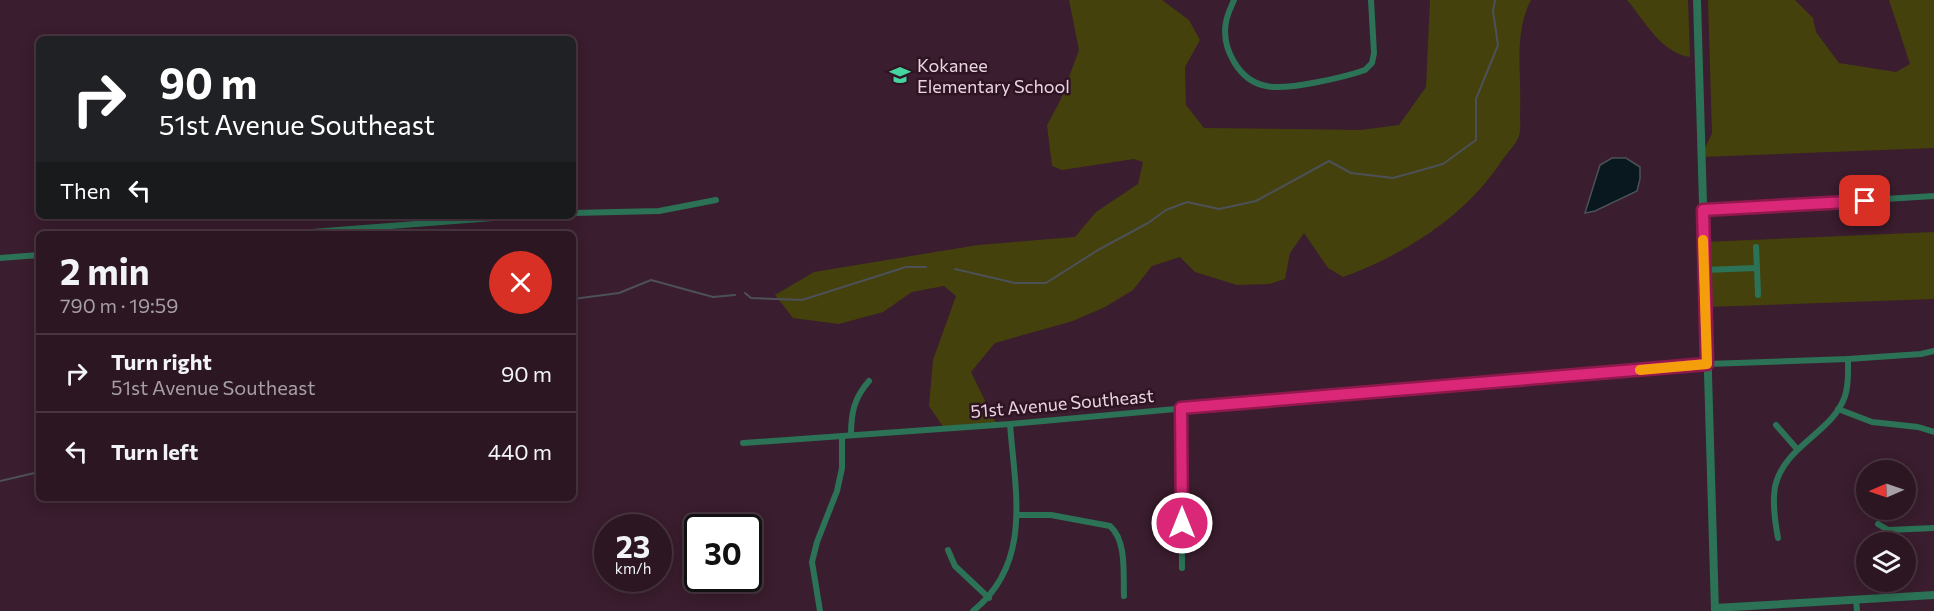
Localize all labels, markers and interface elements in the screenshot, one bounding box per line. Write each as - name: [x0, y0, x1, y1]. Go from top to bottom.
- place label: Kokanee Elementary School: [917, 54, 1070, 97]
- text: 90 m: [159, 56, 258, 108]
- icon: right: [60, 60, 138, 138]
- school or university icon: Kokanee Elementary School: [888, 63, 912, 87]
- text: 51st Avenue Southeast: [159, 108, 435, 141]
- icon: left: [123, 174, 156, 207]
- pin: [1839, 175, 1890, 226]
- text: Then: [60, 177, 111, 204]
- icon: arrive: [1848, 184, 1881, 217]
- text: 2 min: [60, 248, 150, 292]
- button: close: [489, 251, 552, 314]
- text: 790 m · 19:59: [60, 293, 178, 317]
- text: Turn right: [111, 348, 212, 375]
- icon: right: [60, 357, 93, 390]
- text: 90 m: [501, 360, 552, 387]
- text: 51st Avenue Southeast: [111, 375, 315, 399]
- street label: 51st Avenue Southeast: [969, 384, 1155, 422]
- icon: left: [60, 435, 93, 468]
- text: Turn left: [111, 438, 198, 465]
- text: 440 m: [488, 438, 552, 465]
- north arrow: [1856, 460, 1916, 520]
- map controls: [1856, 460, 1916, 592]
- position arrow: [1150, 491, 1214, 555]
- speed limit sign: 30: [684, 514, 762, 592]
- text: 23: [616, 527, 650, 564]
- button: layers: [1856, 532, 1916, 592]
- text: km/h: [615, 559, 651, 577]

